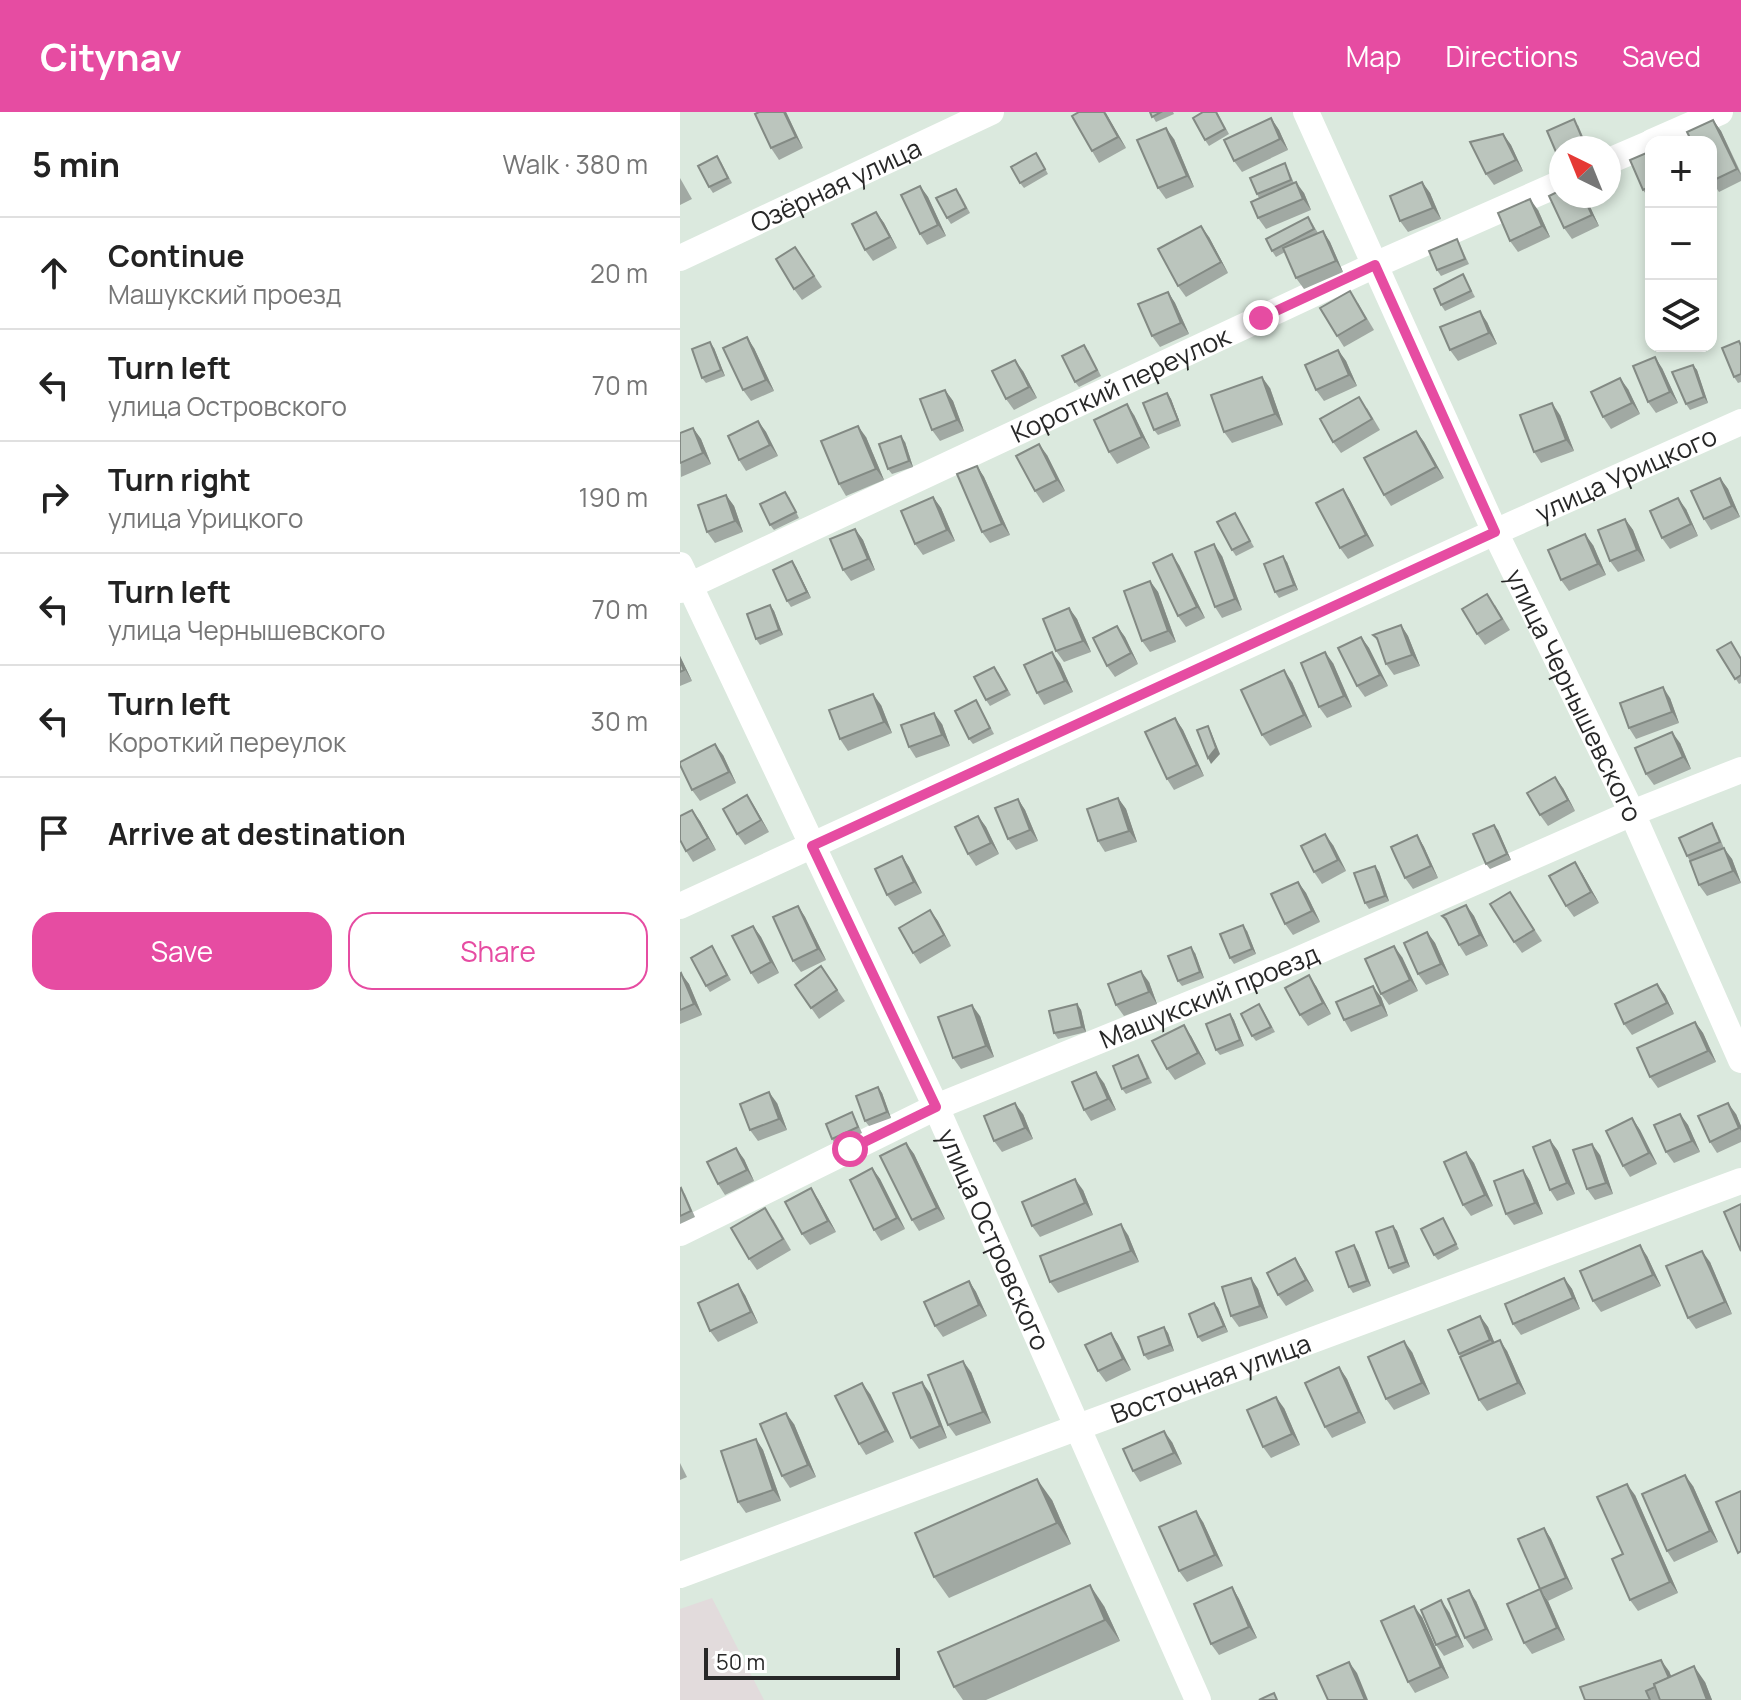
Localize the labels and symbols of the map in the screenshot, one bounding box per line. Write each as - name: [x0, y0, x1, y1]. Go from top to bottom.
- street label: Озёрная улица: [744, 129, 927, 241]
- north arrow: [1549, 136, 1621, 208]
- route end: [1243, 300, 1279, 336]
- street label: Короткий переулок: [1005, 317, 1237, 451]
- street label: улица Урицкого: [1529, 417, 1722, 530]
- street label: улица Чернышевского: [1498, 562, 1651, 828]
- street label: Машукский проезд: [1094, 935, 1324, 1057]
- street label: улица Островского: [930, 1123, 1059, 1356]
- route start: [832, 1131, 868, 1167]
- street label: Восточная улица: [1106, 1324, 1316, 1432]
- scale bar: [704, 1644, 900, 1680]

